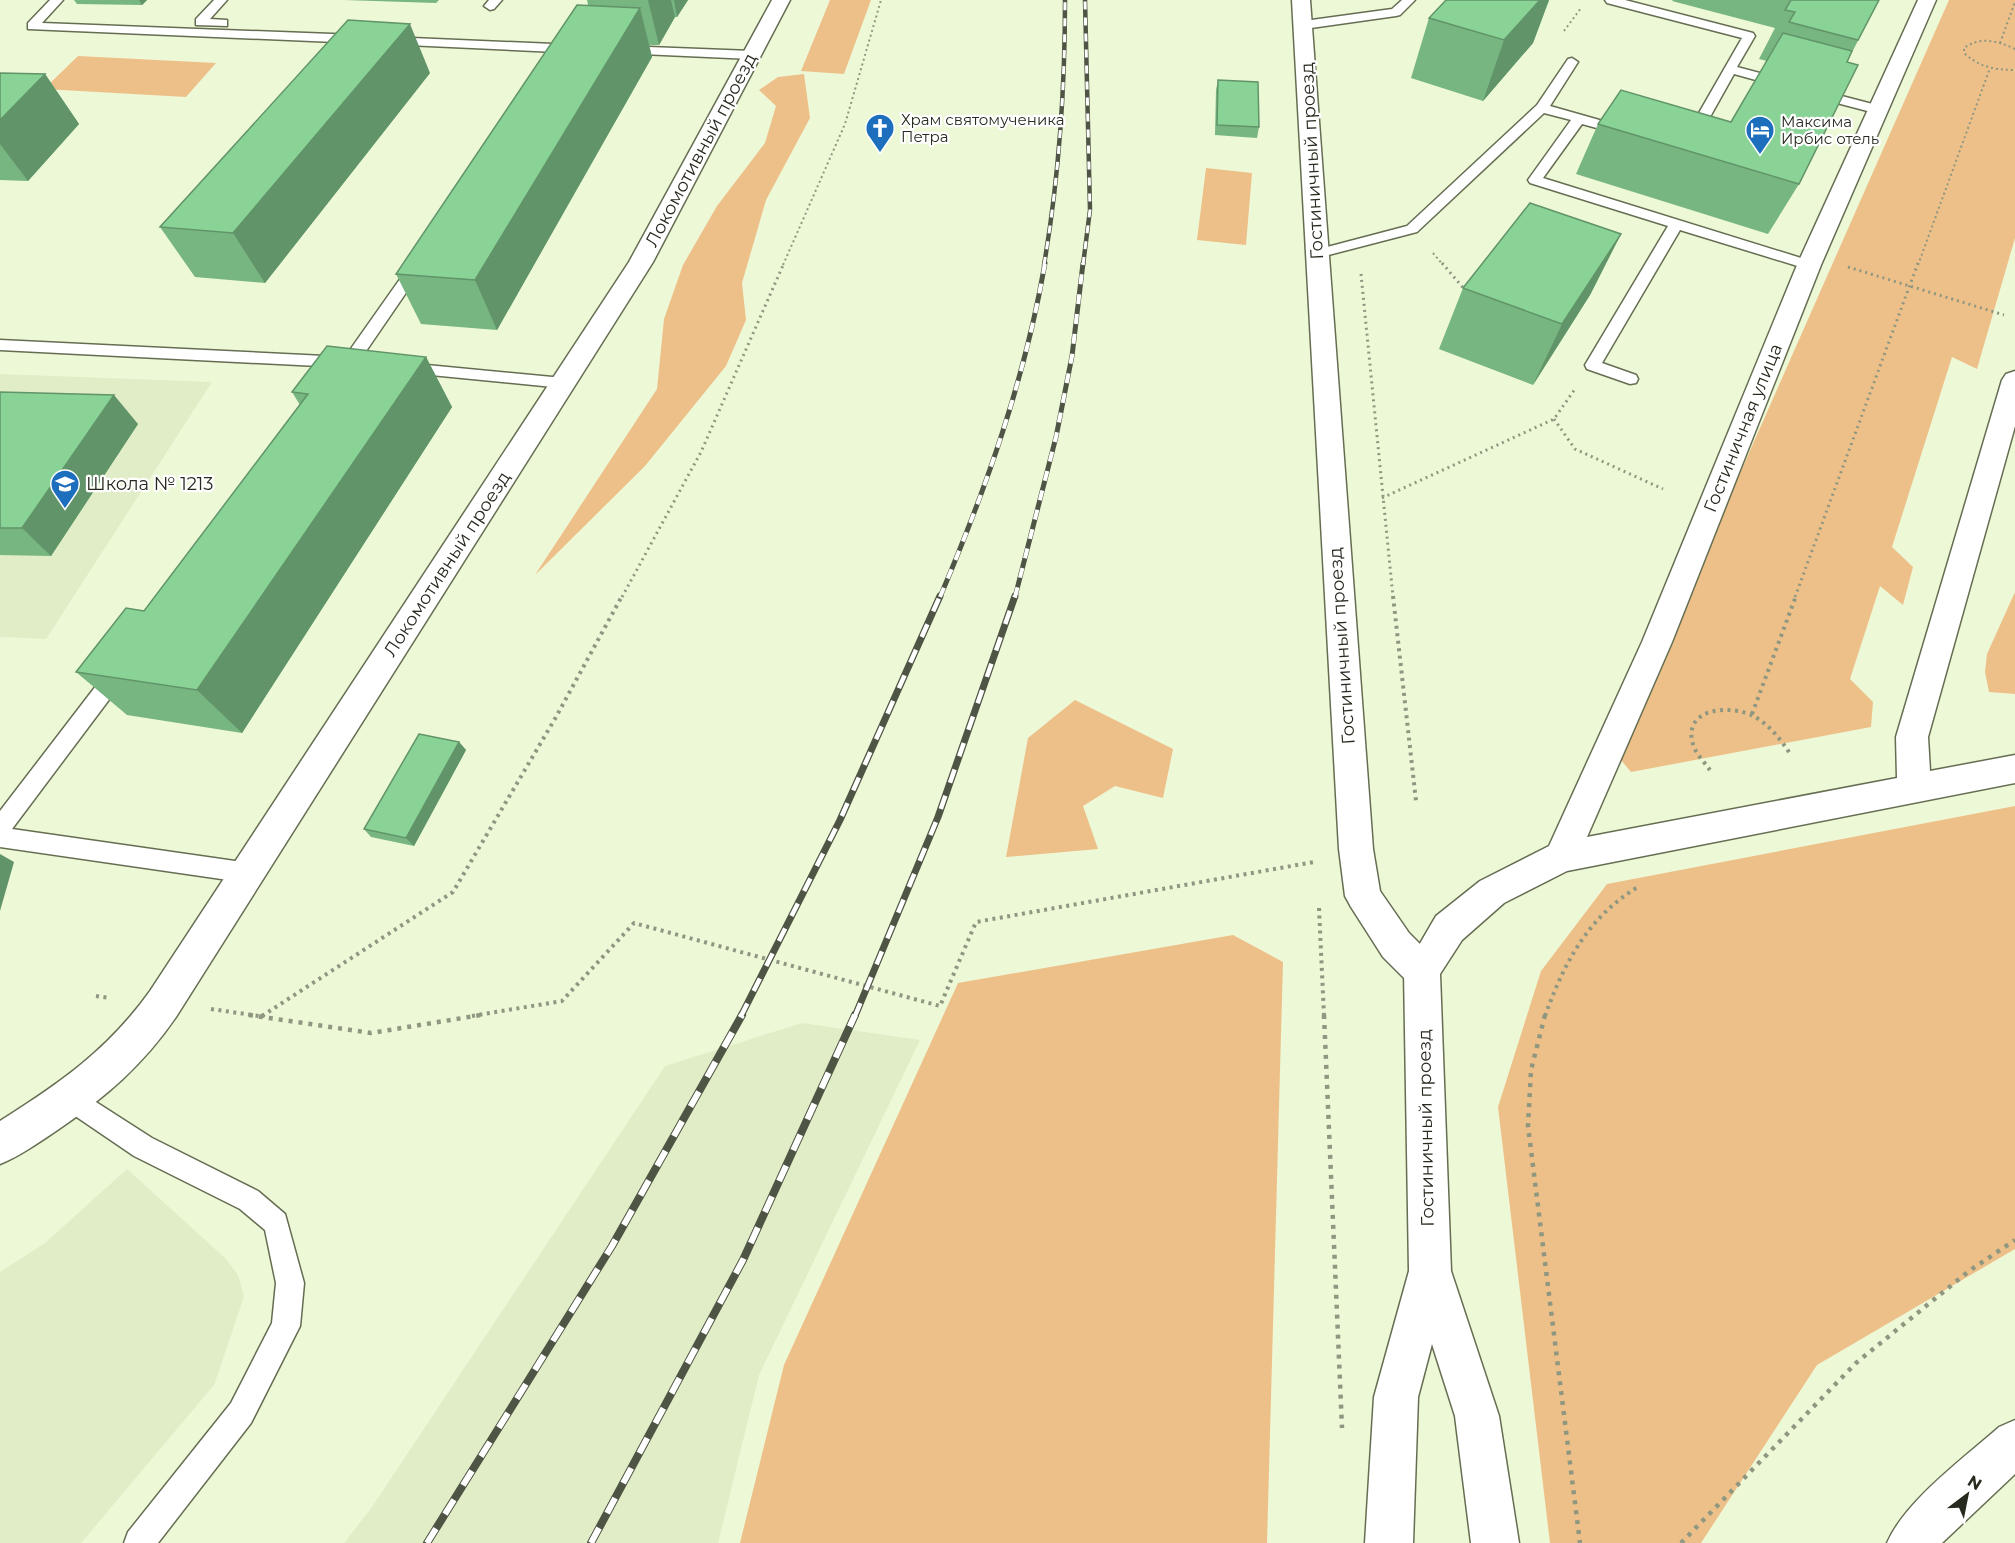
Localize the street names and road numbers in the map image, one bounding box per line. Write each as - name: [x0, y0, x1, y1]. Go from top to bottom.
- street label: Локомотивный проезд: [641, 49, 762, 251]
- street label: Гостиничный проезд: [1296, 62, 1328, 260]
- street label: Гостиничная улица: [1699, 340, 1787, 516]
- street label: Локомотивный проезд: [379, 467, 515, 661]
- street label: Гостиничный проезд: [1324, 546, 1360, 745]
- street label: Гостиничный проезд: [1413, 1029, 1439, 1227]

